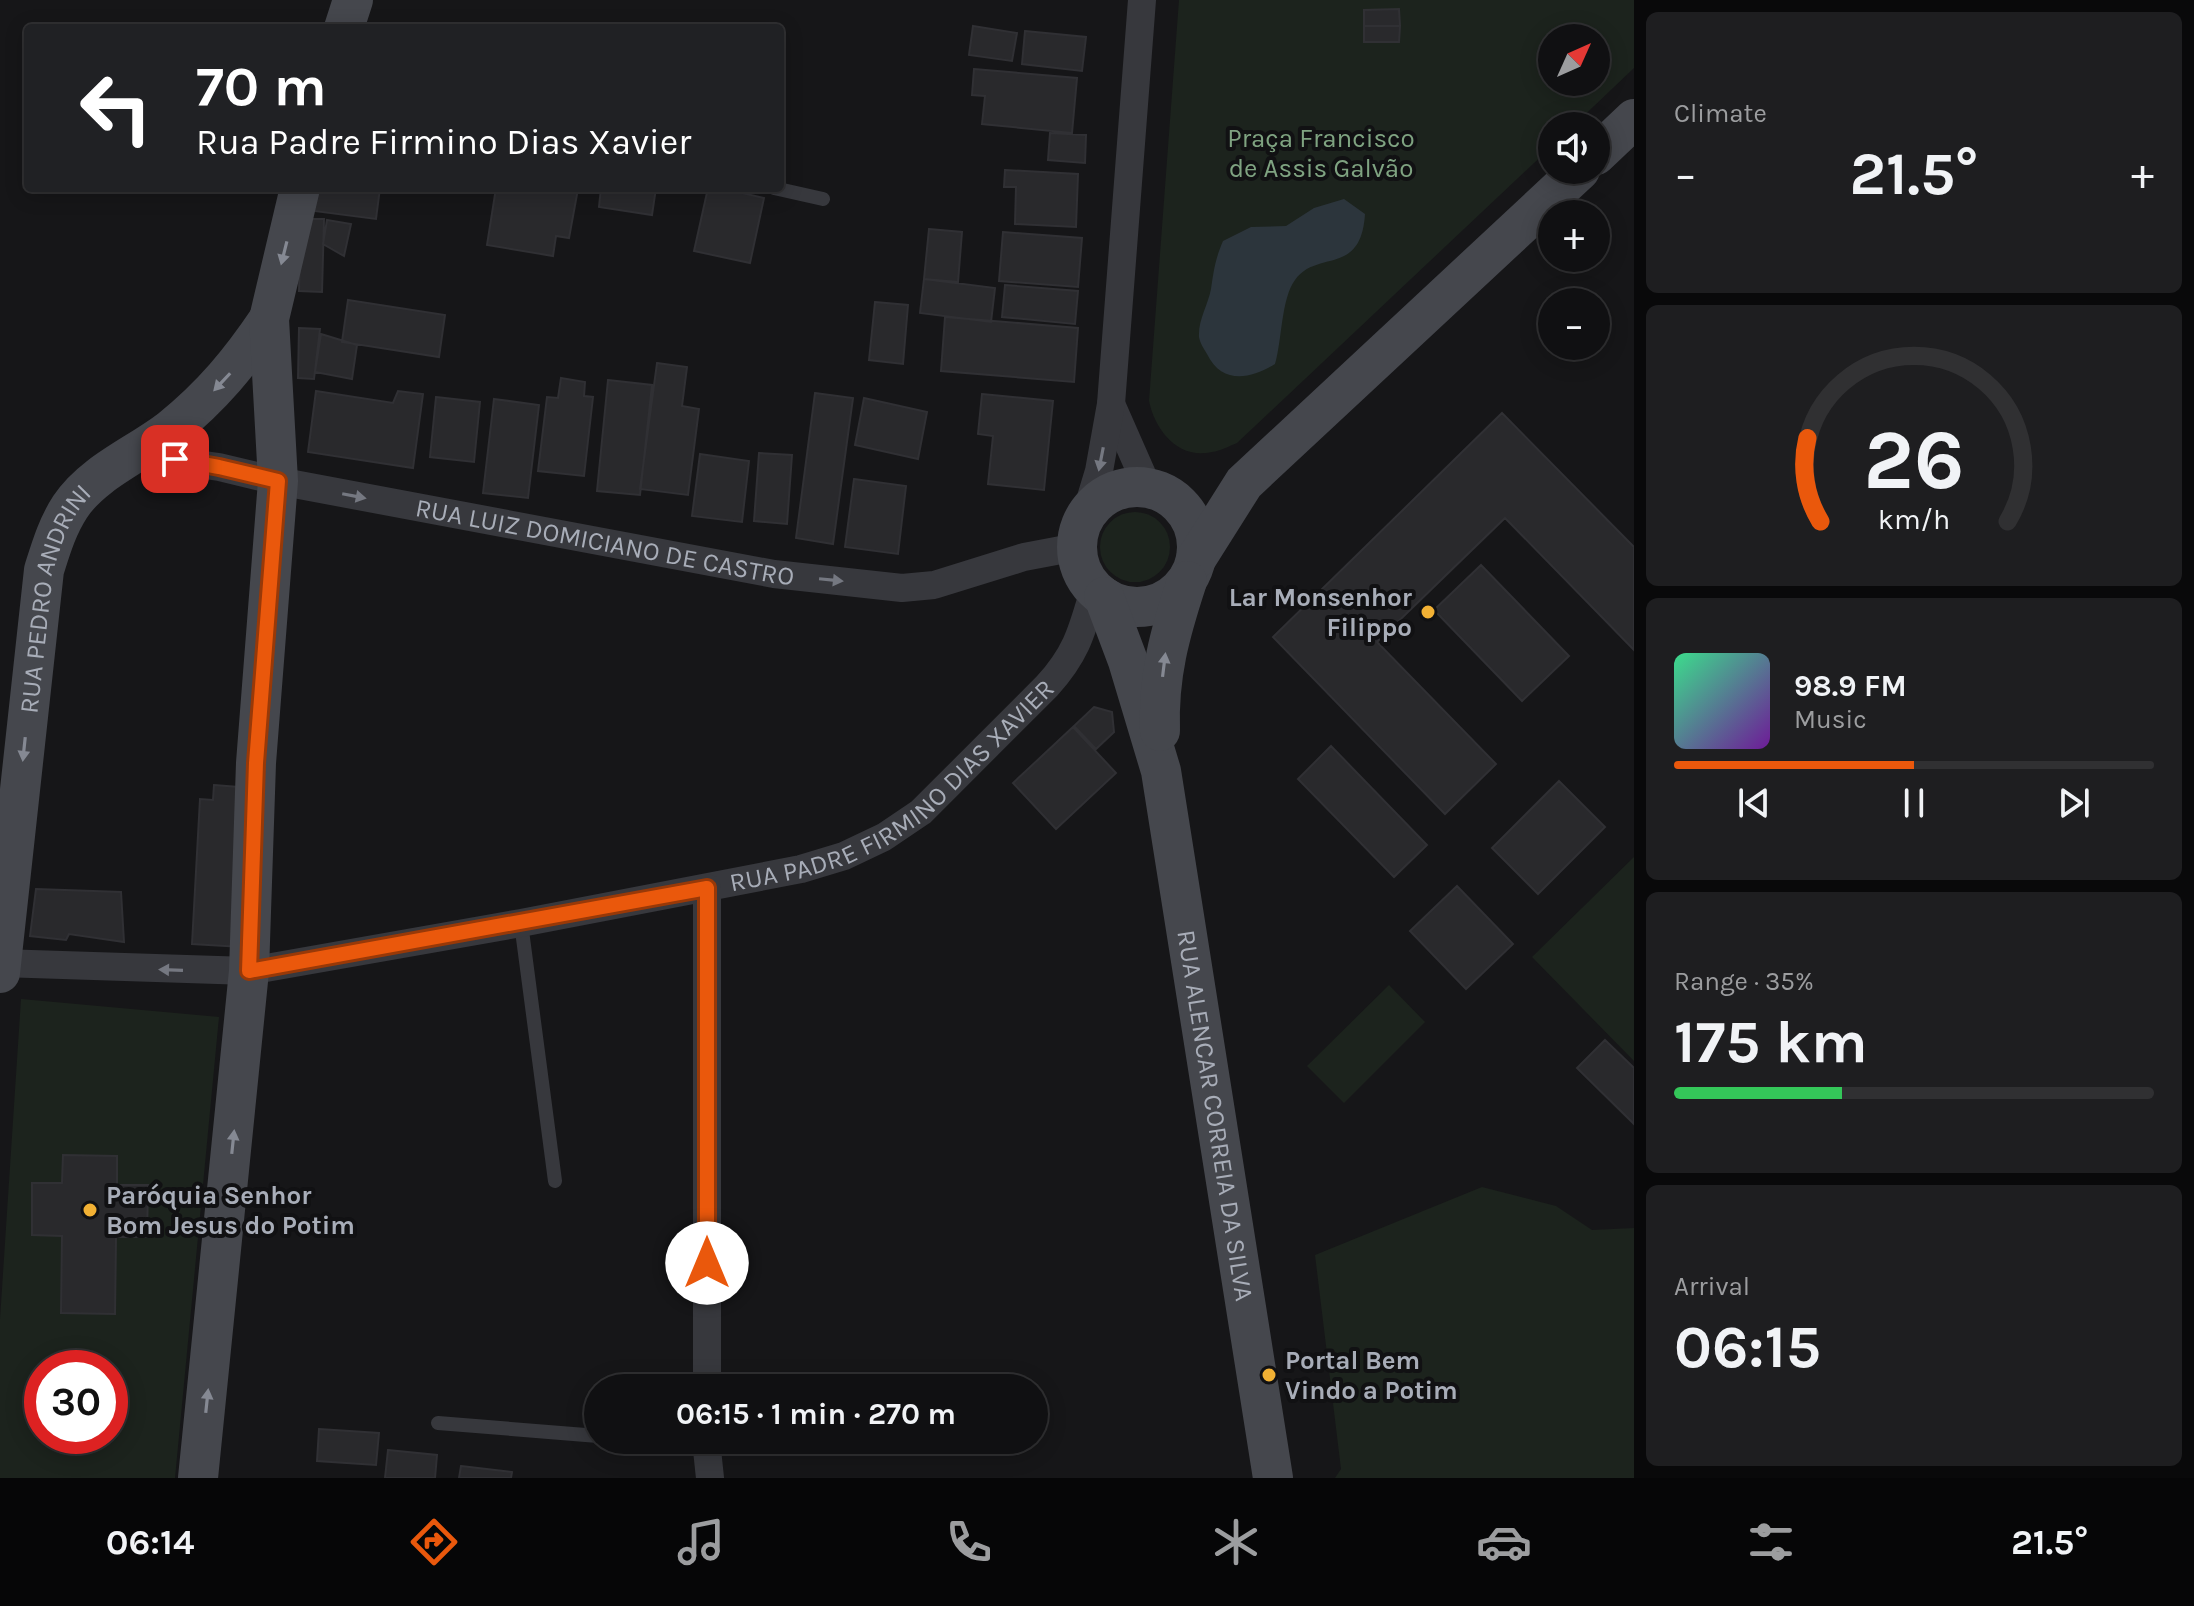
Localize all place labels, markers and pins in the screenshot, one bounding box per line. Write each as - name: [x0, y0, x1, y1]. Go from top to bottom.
- pin: [141, 425, 209, 493]
- place label: Lar Monsenhor Filippo: [1229, 582, 1413, 643]
- marker: Lar Monsenhor Filippo: [1419, 603, 1437, 621]
- place label: Paróquia Senhor Bom Jesus do Potim: [106, 1180, 355, 1241]
- marker: Paróquia Senhor Bom Jesus do Potim: [81, 1201, 99, 1219]
- place label: Portal Bem Vindo a Potim: [1285, 1345, 1458, 1406]
- marker: Portal Bem Vindo a Potim: [1260, 1366, 1278, 1384]

